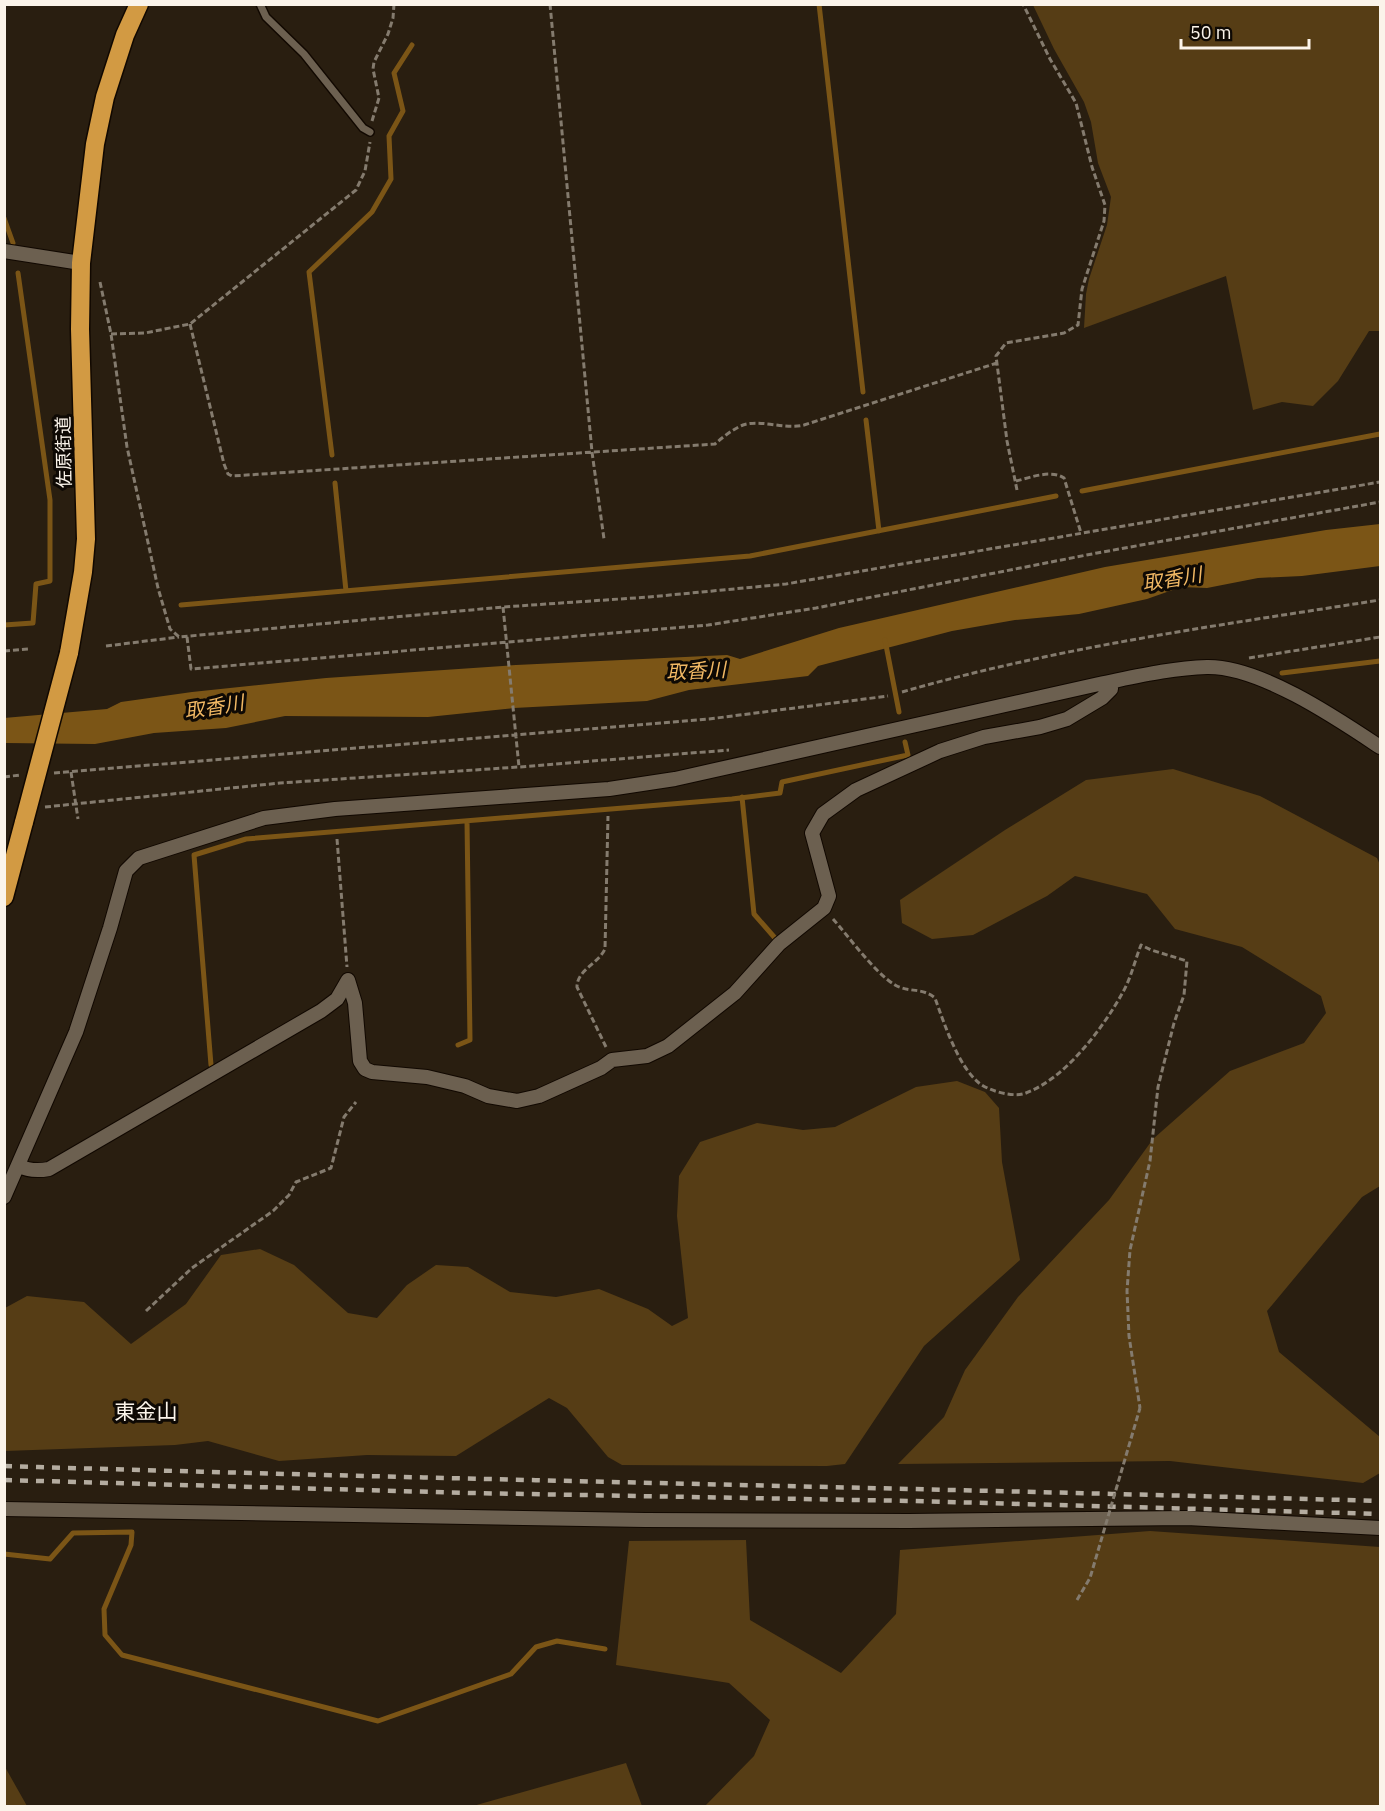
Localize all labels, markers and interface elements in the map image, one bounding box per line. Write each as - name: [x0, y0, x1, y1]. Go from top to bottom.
- scale bar: [1181, 12, 1308, 50]
- text: 50 m: [1190, 21, 1232, 44]
- street label: 佐原街道: [51, 416, 76, 488]
- water label: 取香川: [1140, 560, 1206, 597]
- water label: 取香川: [665, 655, 729, 686]
- water label: 取香川: [182, 688, 248, 725]
- district label: 東金山: [115, 1397, 178, 1425]

